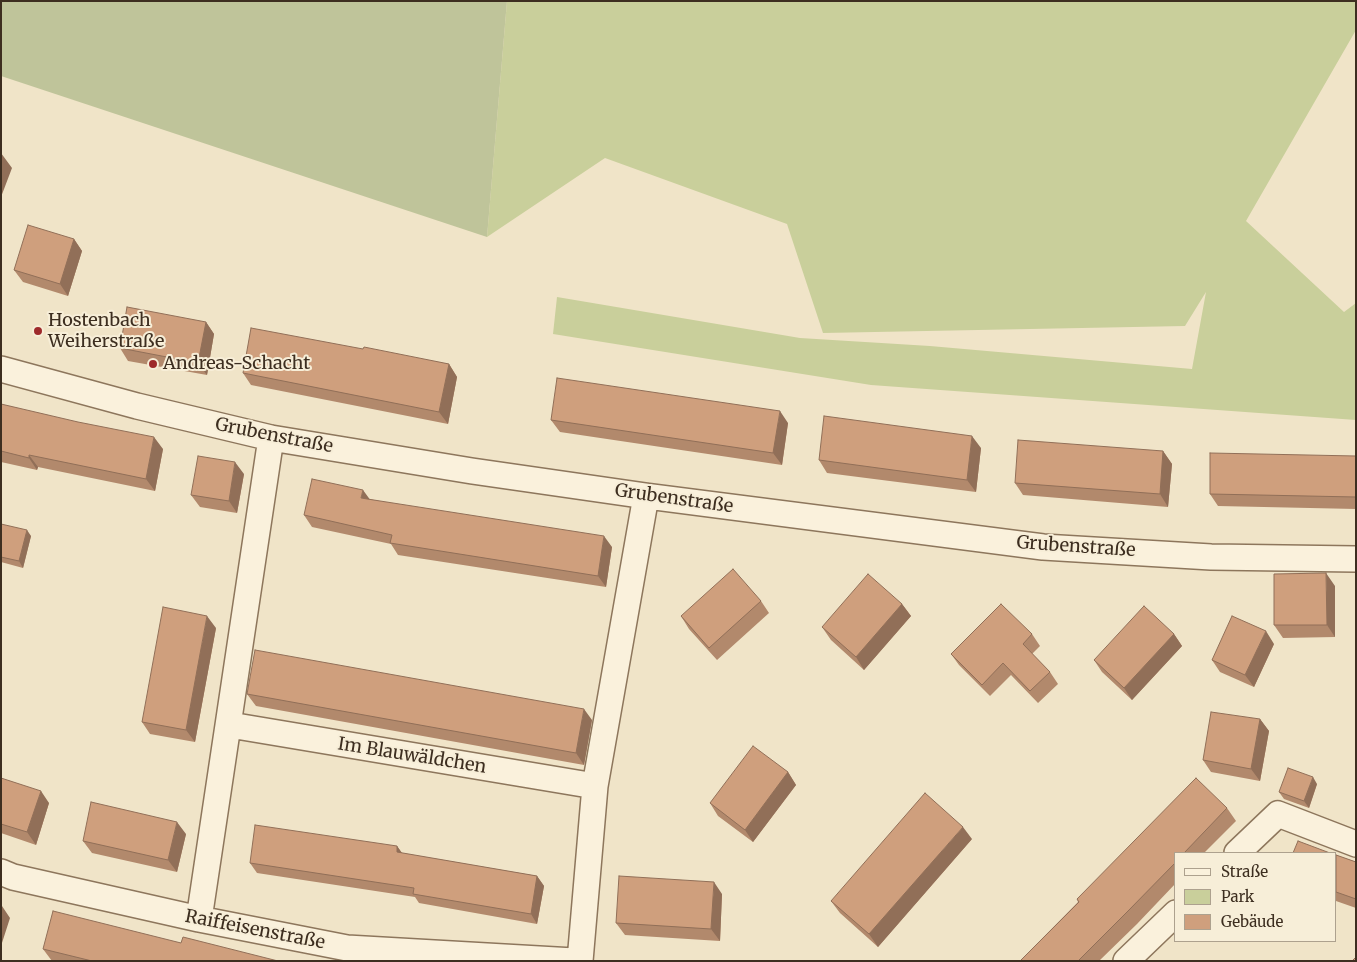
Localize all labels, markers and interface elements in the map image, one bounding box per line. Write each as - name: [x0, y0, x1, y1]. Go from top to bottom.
- place label: Hostenbach Weiherstraße: [48, 310, 164, 352]
- marker: Hostenbach Weiherstraße: [32, 325, 44, 337]
- place label: Andreas-Schacht: [163, 353, 310, 375]
- marker: Andreas-Schacht: [147, 358, 159, 370]
- street label: Grubenstraße: [213, 414, 335, 458]
- street label: Grubenstraße: [613, 480, 735, 518]
- street label: Grubenstraße: [1016, 532, 1136, 562]
- street label: Im Blauwäldchen: [336, 734, 488, 778]
- legend: [1174, 852, 1337, 942]
- text: Straße: [1221, 862, 1268, 881]
- text: Park: [1221, 887, 1254, 906]
- street label: Raiffeisenstraße: [183, 906, 327, 954]
- text: Gebäude: [1221, 912, 1283, 931]

